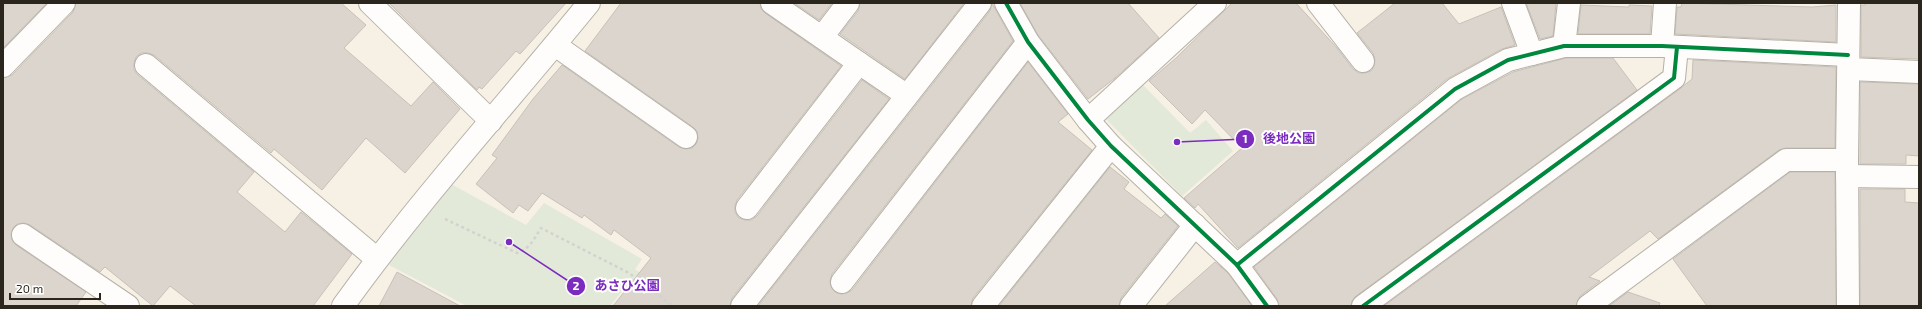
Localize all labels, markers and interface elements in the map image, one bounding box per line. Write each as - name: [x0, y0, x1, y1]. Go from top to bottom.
- callout: 後地公園: [1235, 126, 1323, 151]
- text: 後地公園: [1263, 130, 1315, 146]
- text: 1: [1242, 131, 1248, 145]
- callout: あさひ公園: [566, 273, 667, 298]
- scale bar: [10, 275, 100, 301]
- text: あさひ公園: [594, 277, 660, 293]
- text: 2: [573, 278, 580, 292]
- text: 20 m: [16, 281, 43, 295]

